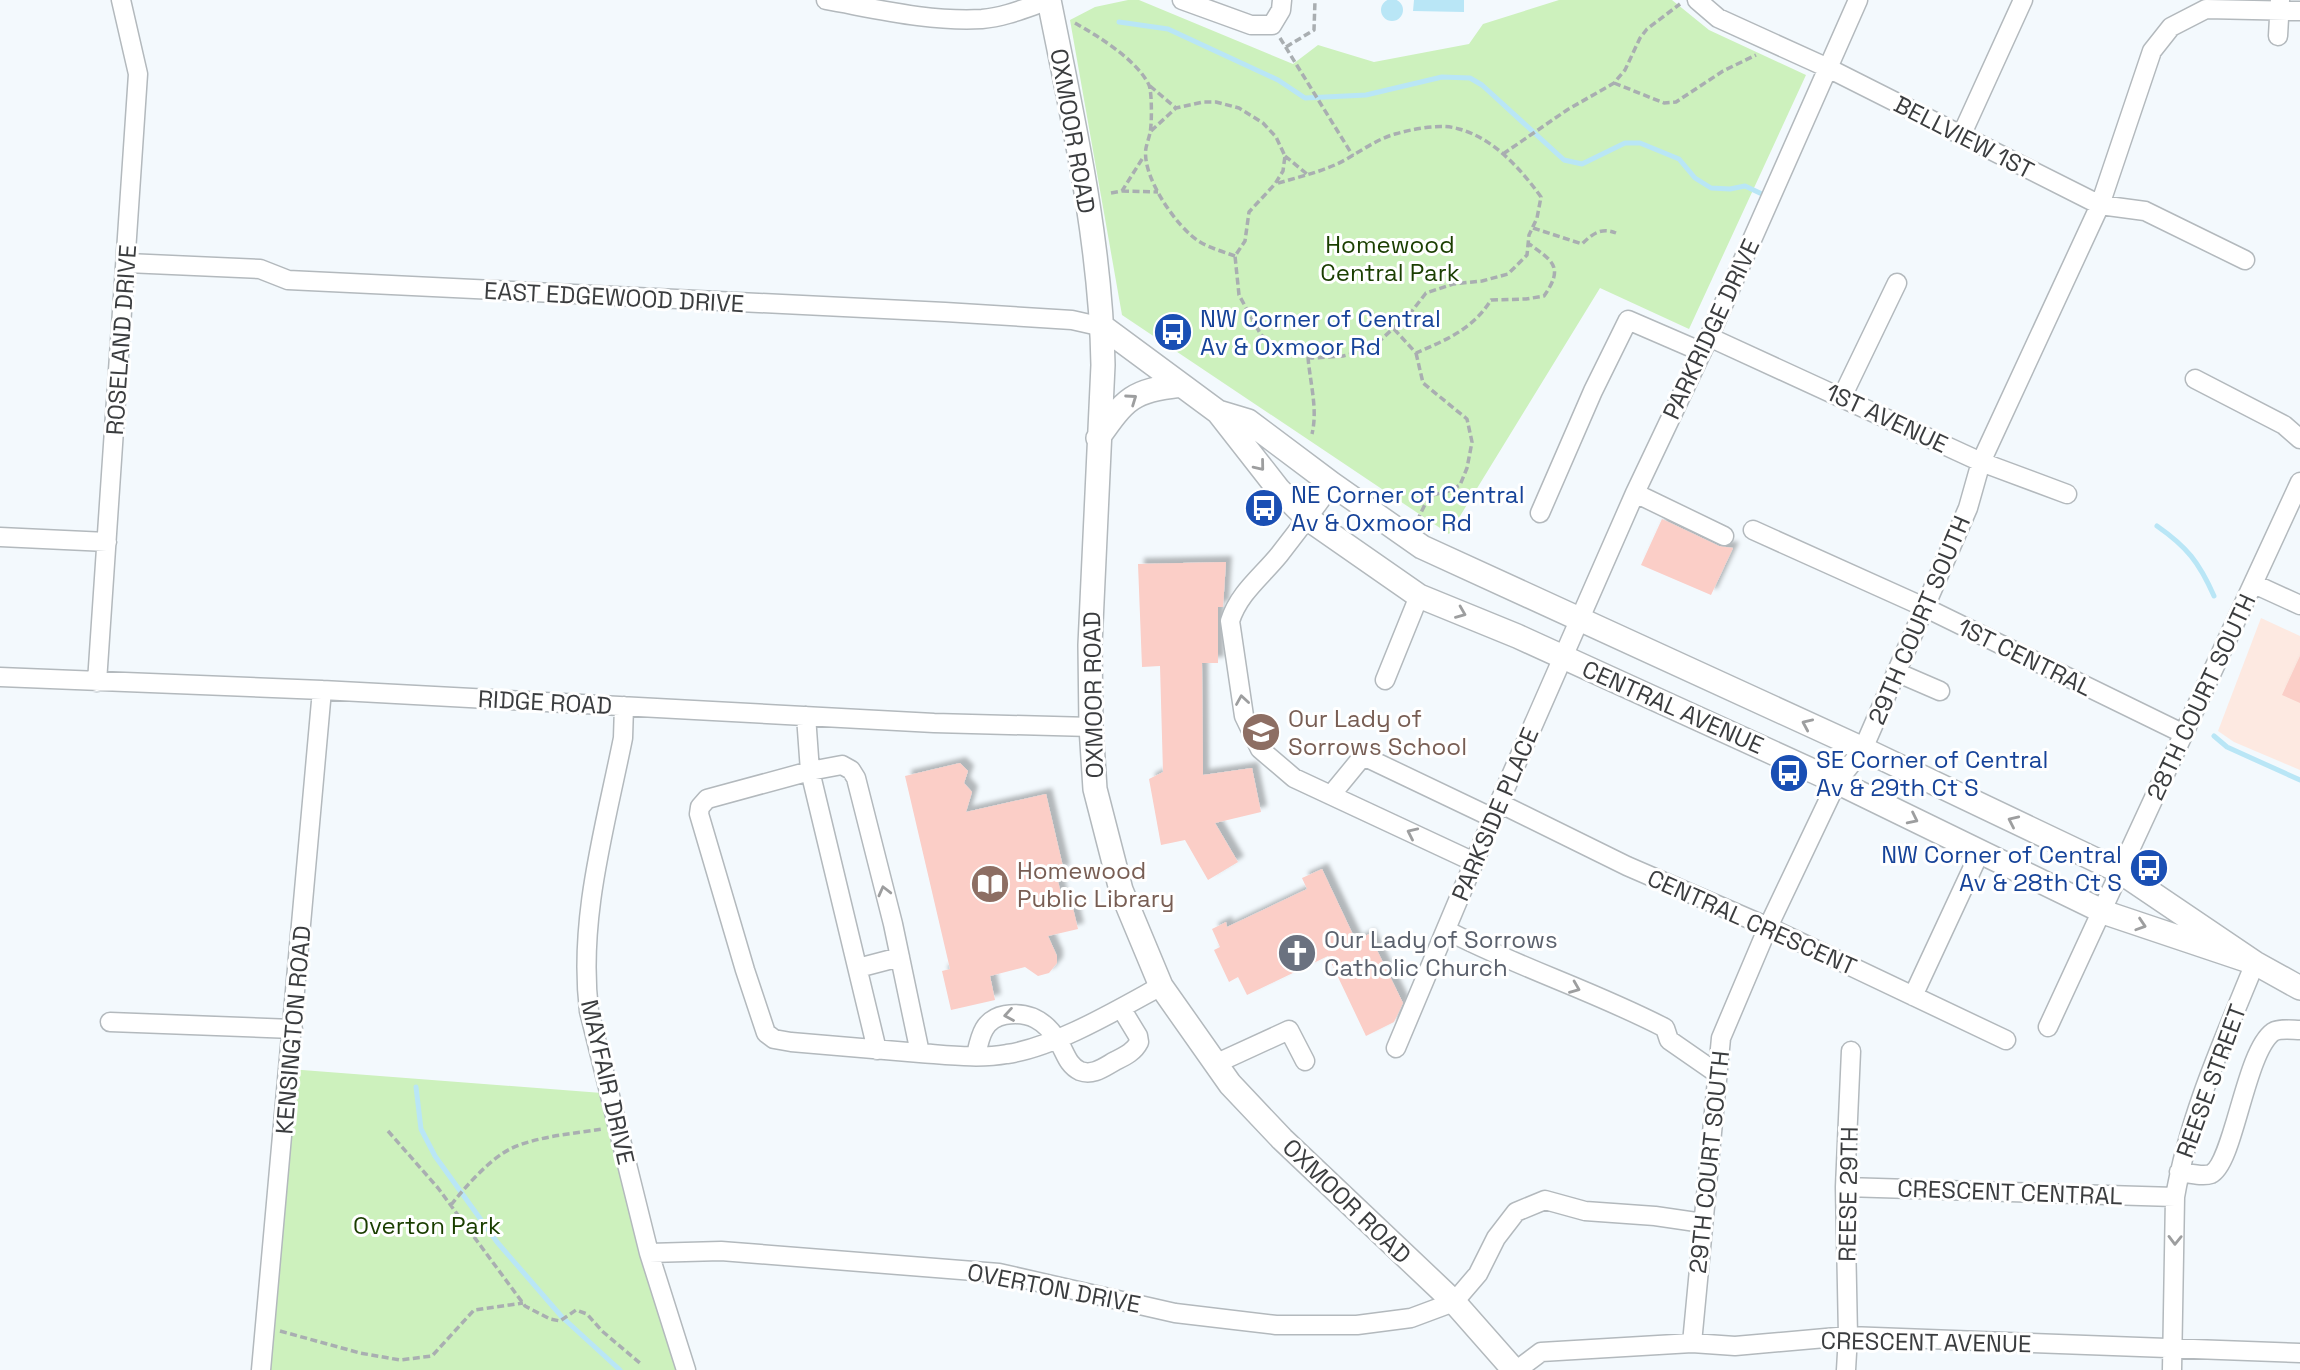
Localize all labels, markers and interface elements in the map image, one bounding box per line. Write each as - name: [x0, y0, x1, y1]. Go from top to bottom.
- street label: OXMOOR ROAD: [1043, 46, 1103, 216]
- street label: BELLVIEW 1ST: [1889, 88, 2039, 186]
- park label: Homewood Central Park: [1320, 229, 1460, 288]
- street label: PARKRIDGE DRIVE: [1656, 234, 1766, 424]
- street label: ROSELAND DRIVE: [99, 244, 143, 436]
- street label: EAST EDGEWOOD DRIVE: [483, 275, 745, 319]
- place label: NW Corner of Central Av & Oxmoor Rd: [1200, 303, 1441, 362]
- bus stop icon: NW Corner of Central Av & Oxmoor Rd: [1152, 311, 1194, 353]
- street label: 1ST AVENUE: [1821, 376, 1953, 460]
- one-way arrow: [1124, 395, 1137, 407]
- one-way arrow: [1251, 458, 1264, 470]
- place label: NE Corner of Central Av & Oxmoor Rd: [1291, 479, 1525, 538]
- bus stop icon: NE Corner of Central Av & Oxmoor Rd: [1243, 487, 1285, 529]
- street label: 29TH COURT SOUTH: [1861, 511, 1977, 729]
- street label: 28TH COURT SOUTH: [2140, 589, 2262, 805]
- one-way arrow: [1453, 605, 1466, 619]
- street label: OXMOOR ROAD: [1076, 611, 1110, 779]
- street label: 1ST CENTRAL: [1953, 611, 2097, 703]
- street label: CENTRAL AVENUE: [1578, 653, 1768, 761]
- street label: RIDGE ROAD: [477, 683, 613, 721]
- one-way arrow: [1235, 694, 1250, 706]
- place label: Our Lady of Sorrows School: [1288, 703, 1467, 762]
- school or university icon: Our Lady of Sorrows School: [1240, 711, 1282, 753]
- one-way arrow: [1802, 718, 1814, 732]
- street label: PARKSIDE PLACE: [1445, 723, 1545, 905]
- place label: SE Corner of Central Av & 29th Ct S: [1816, 744, 2048, 803]
- bus stop icon: SE Corner of Central Av & 29th Ct S: [1768, 752, 1810, 794]
- one-way arrow: [1906, 810, 1918, 824]
- one-way arrow: [2008, 815, 2020, 829]
- one-way arrow: [1407, 827, 1420, 841]
- place label: NW Corner of Central Av & 28th Ct S: [1881, 839, 2122, 898]
- bus stop icon: NW Corner of Central Av & 28th Ct S: [2128, 847, 2170, 889]
- place label: Homewood Public Library: [1017, 855, 1174, 914]
- street label: CENTRAL CRESCENT: [1643, 862, 1861, 982]
- library icon: Homewood Public Library: [969, 863, 1011, 905]
- one-way arrow: [878, 885, 892, 897]
- one-way arrow: [2134, 917, 2147, 931]
- street label: KENSINGTON ROAD: [268, 924, 318, 1136]
- place label: Our Lady of Sorrows Catholic Church: [1324, 924, 1558, 983]
- church icon: Our Lady of Sorrows Catholic Church: [1276, 932, 1318, 974]
- one-way arrow: [1568, 979, 1580, 993]
- street label: MAYFAIR DRIVE: [574, 997, 642, 1167]
- street label: REESE STREET: [2169, 1000, 2253, 1162]
- one-way arrow: [1003, 1007, 1015, 1022]
- street label: 29TH COURT SOUTH: [1682, 1049, 1736, 1275]
- street label: REESE 29TH: [1831, 1126, 1865, 1262]
- street label: OXMOOR ROAD: [1276, 1132, 1418, 1270]
- street label: CRESCENT CENTRAL: [1897, 1173, 2123, 1211]
- park label: Overton Park: [353, 1210, 501, 1241]
- one-way arrow: [2167, 1235, 2182, 1246]
- street label: OVERTON DRIVE: [965, 1256, 1143, 1320]
- street label: CRESCENT AVENUE: [1820, 1325, 2032, 1359]

